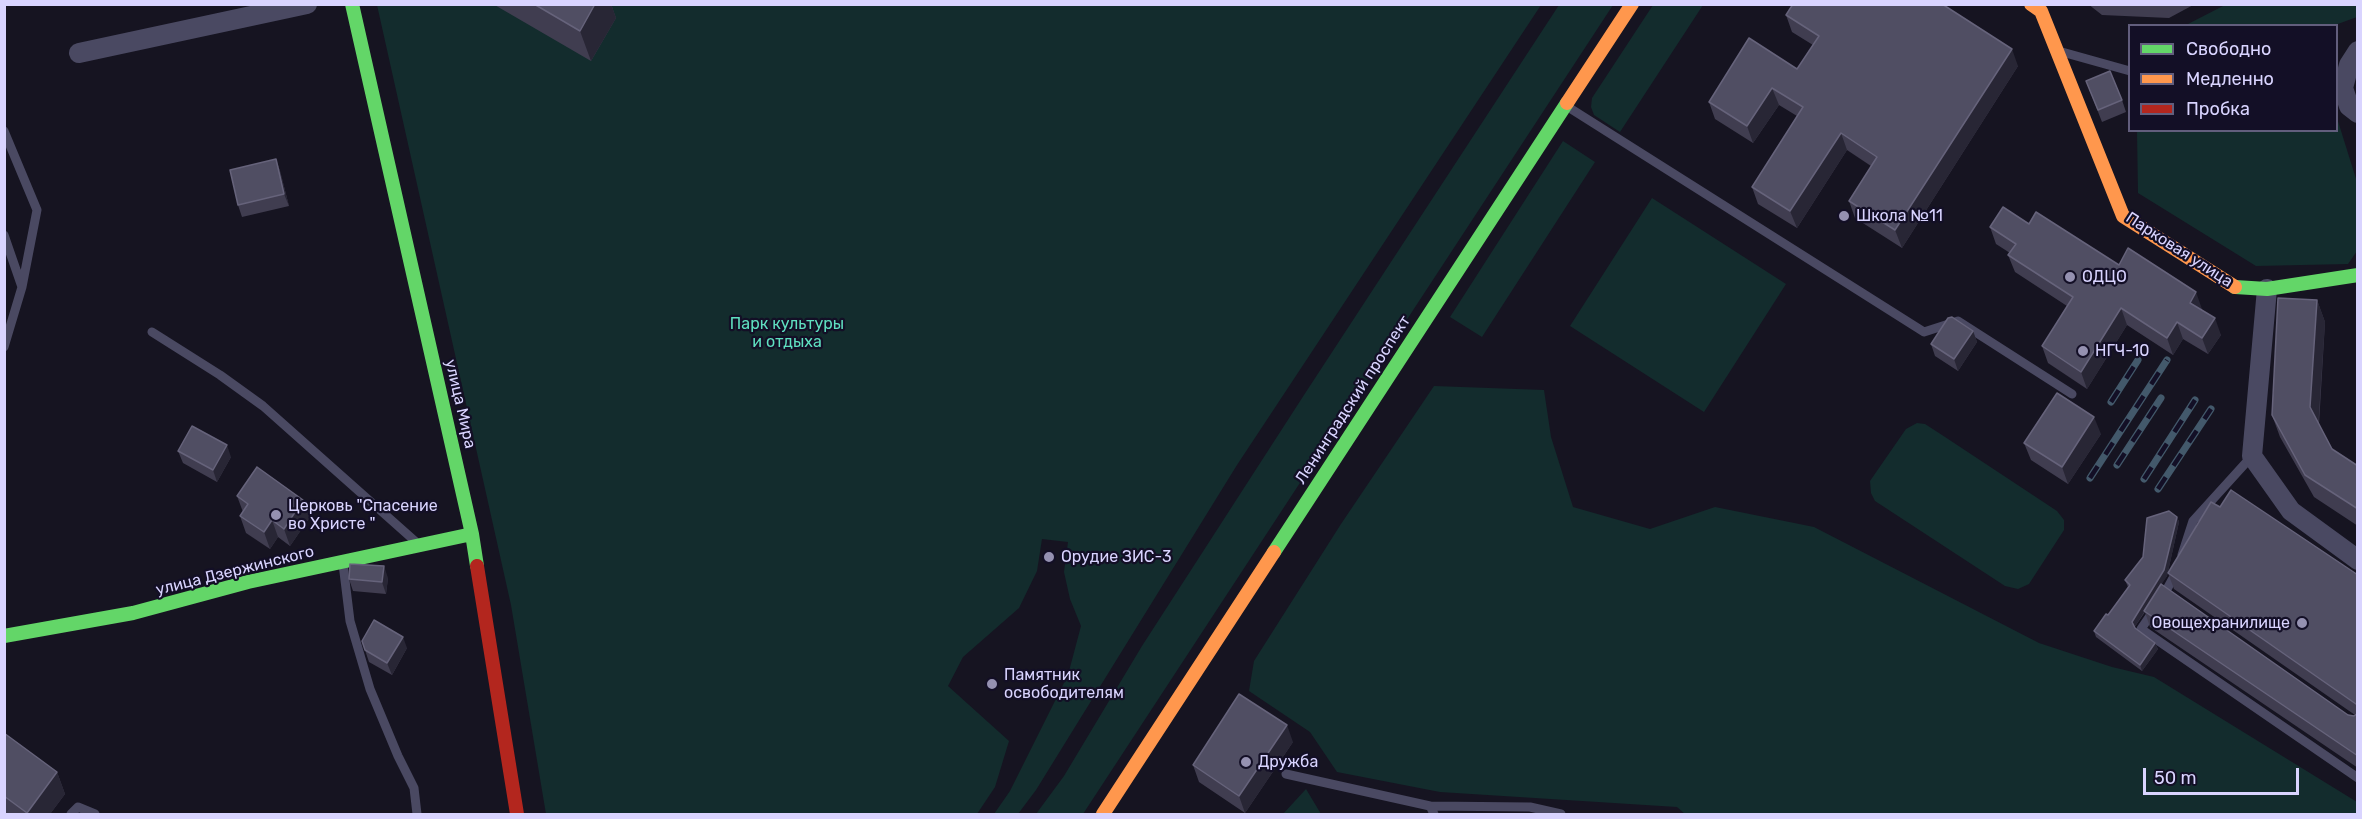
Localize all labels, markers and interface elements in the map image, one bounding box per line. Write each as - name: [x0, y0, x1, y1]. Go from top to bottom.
- legend: [2128, 24, 2338, 132]
- text: Свободно: [2186, 38, 2271, 60]
- text: Медленно: [2186, 68, 2274, 90]
- text: Пробка: [2186, 98, 2250, 120]
- place label: Школа №11: [1856, 206, 1943, 226]
- street label: Парковая улица: [2122, 208, 2236, 292]
- marker: Школа №11: [1837, 209, 1851, 223]
- place label: ОДЦО: [2082, 267, 2127, 287]
- marker: ОДЦО: [2063, 270, 2077, 284]
- street label: Ленинградский проспект: [1291, 312, 1415, 488]
- park label: Парк культуры и отдыха: [730, 314, 844, 352]
- place label: НГЧ-10: [2095, 341, 2149, 361]
- marker: НГЧ-10: [2076, 344, 2090, 358]
- street label: улица Мира: [440, 358, 480, 450]
- place label: Церковь "Спасение во Христе ": [288, 496, 438, 534]
- marker: Церковь "Спасение во Христе ": [269, 508, 283, 522]
- street label: улица Дзержинского: [154, 542, 316, 600]
- place label: Орудие ЗИС-3: [1061, 547, 1172, 567]
- marker: Орудие ЗИС-3: [1042, 550, 1056, 564]
- place label: Овощехранилище: [2152, 613, 2290, 633]
- marker: Овощехранилище: [2295, 616, 2309, 630]
- place label: Памятник освободителям: [1004, 665, 1124, 703]
- marker: Памятник освободителям: [985, 677, 999, 691]
- place label: Дружба: [1258, 752, 1318, 772]
- marker: Дружба: [1239, 755, 1253, 769]
- scale bar: [2146, 756, 2302, 794]
- text: 50 m: [2154, 767, 2197, 789]

